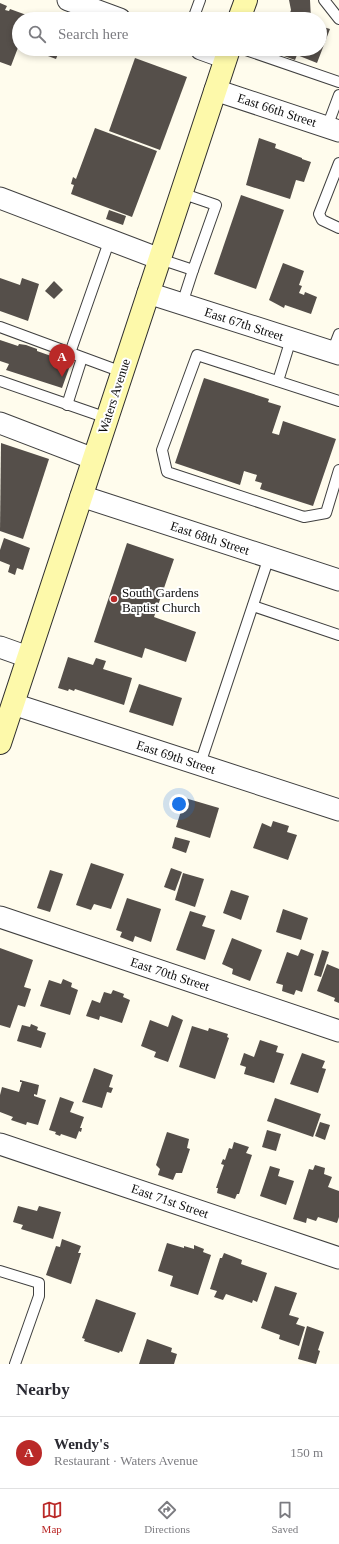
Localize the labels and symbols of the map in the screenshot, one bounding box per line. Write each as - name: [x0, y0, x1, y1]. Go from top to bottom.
- street label: East 66th Street: [236, 90, 319, 130]
- street label: East 67th Street: [203, 304, 286, 344]
- pin: A: [49, 344, 75, 377]
- street label: Waters Avenue: [95, 356, 133, 435]
- street label: East 68th Street: [169, 518, 252, 558]
- place label: South Gardens Baptist Church: [122, 585, 201, 615]
- marker: South Gardens Baptist Church: [109, 594, 119, 604]
- street label: East 69th Street: [135, 737, 218, 777]
- your location: [169, 794, 189, 814]
- street label: East 70th Street: [129, 954, 212, 994]
- street label: East 71st Street: [129, 1181, 211, 1221]

